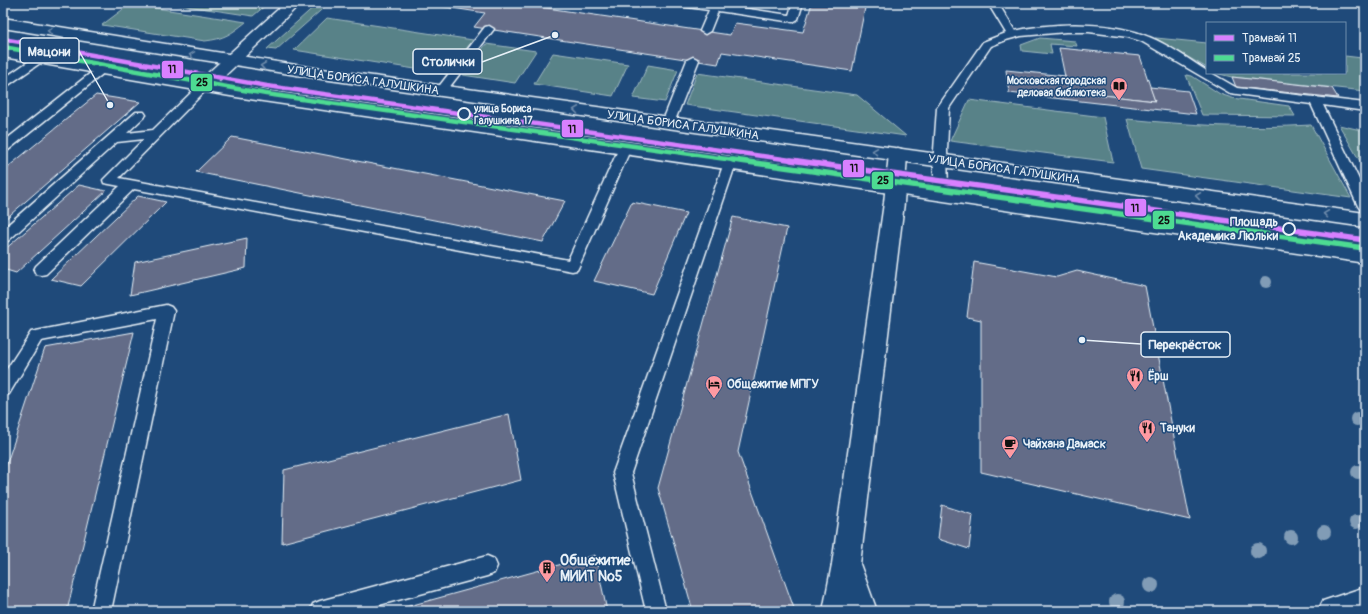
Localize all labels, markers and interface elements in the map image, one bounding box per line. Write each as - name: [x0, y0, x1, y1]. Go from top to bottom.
- legend: [1206, 22, 1346, 74]
- one-way arrow: [47, 27, 53, 36]
- text: Трамвай 11: [1242, 31, 1297, 46]
- callout: Мацони: [20, 38, 79, 63]
- text: Мацони: [28, 44, 71, 60]
- callout: Столички: [413, 49, 482, 74]
- one-way arrow: [189, 51, 195, 60]
- text: Трамвай 25: [1242, 51, 1301, 66]
- text: Столички: [421, 54, 475, 70]
- line badge: 11: [161, 60, 184, 79]
- one-way arrow: [260, 62, 266, 71]
- street label: УЛИЦА БОРИСА ГАЛУШКИНА: [286, 62, 440, 99]
- text: 11: [168, 63, 176, 76]
- line badge: 25: [190, 73, 213, 92]
- place label: Московская городская деловая библиотека: [1007, 75, 1106, 99]
- text: 25: [196, 76, 208, 89]
- library icon: Московская городская деловая библиотека: [1109, 76, 1129, 101]
- place label: улица Бориса Галушкина, 17: [473, 103, 533, 127]
- one-way arrow: [573, 106, 579, 115]
- marker: улица Бориса Галушкина, 17: [457, 107, 471, 121]
- street label: УЛИЦА БОРИСА ГАЛУШКИНА: [606, 107, 760, 144]
- line badge: 11: [561, 119, 584, 138]
- text: 11: [568, 123, 576, 136]
- one-way arrow: [872, 147, 878, 156]
- street label: УЛИЦА БОРИСА ГАЛУШКИНА: [927, 151, 1081, 188]
- line badge: 11: [842, 159, 865, 178]
- text: 11: [850, 162, 858, 175]
- line badge: 25: [871, 171, 894, 190]
- text: 25: [877, 174, 889, 187]
- one-way arrow: [1195, 192, 1201, 201]
- line badge: 11: [1124, 198, 1147, 217]
- text: 11: [1131, 202, 1139, 215]
- line badge: 25: [1152, 210, 1175, 230]
- one-way arrow: [1323, 210, 1329, 219]
- text: 25: [1158, 214, 1170, 227]
- place label: Площадь Академика Люльки: [1178, 215, 1279, 244]
- marker: Площадь Академика Люльки: [1282, 222, 1296, 236]
- callout: Перекрёсток: [1141, 332, 1230, 357]
- text: Перекрёсток: [1148, 337, 1222, 353]
- restaurant icon: Ёрш: [1125, 366, 1145, 391]
- place label: Ёрш: [1148, 368, 1169, 384]
- hotel icon: Общежитие МПГУ: [704, 374, 724, 399]
- place label: Общежитие МПГУ: [727, 377, 820, 392]
- restaurant icon: Тануки: [1137, 418, 1157, 443]
- place label: Тануки: [1159, 421, 1196, 436]
- cafe icon: Чайхана Дамаск: [1000, 434, 1020, 459]
- place label: Чайхана Дамаск: [1023, 437, 1107, 452]
- place label: Общежитие МИИТ №5: [560, 552, 632, 585]
- building icon: Общежитие МИИТ №5: [537, 558, 557, 583]

